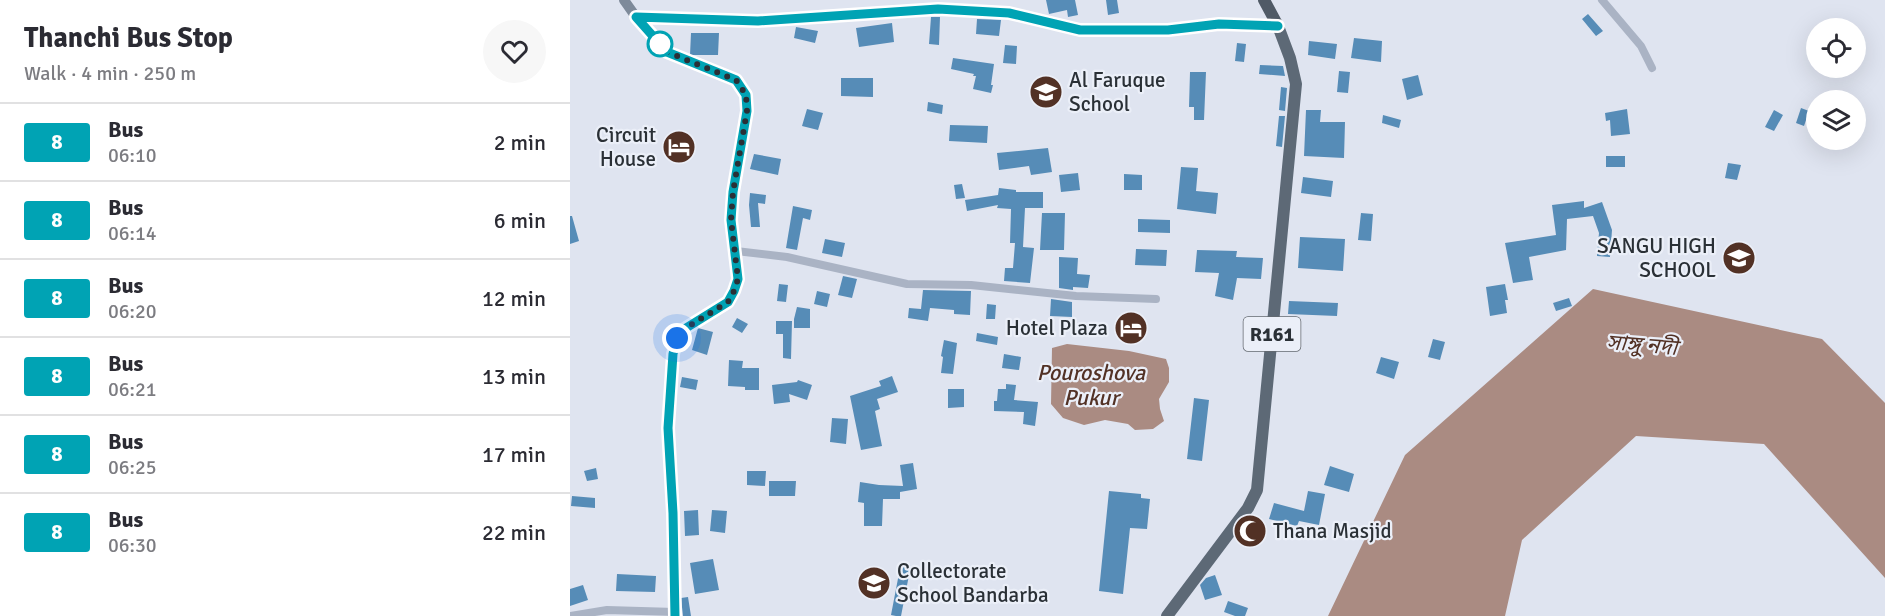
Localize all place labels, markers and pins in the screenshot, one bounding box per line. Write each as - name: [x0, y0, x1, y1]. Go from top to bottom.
- unlabelled marker: [647, 31, 673, 57]
- place label: Al Faruque School: [1069, 67, 1166, 117]
- school or university icon: Al Faruque School: [1028, 74, 1064, 110]
- place label: Circuit House: [596, 122, 656, 172]
- hotel icon: Circuit House: [661, 129, 697, 165]
- place label: SANGU HIGH SCHOOL: [1597, 233, 1716, 283]
- school or university icon: SANGU HIGH SCHOOL: [1721, 240, 1757, 276]
- hotel icon: Hotel Plaza: [1113, 310, 1149, 346]
- place label: Hotel Plaza: [1006, 315, 1108, 341]
- mosque icon: Thana Masjid: [1232, 513, 1268, 549]
- place label: Thana Masjid: [1273, 518, 1392, 544]
- place label: Collectorate School Bandarba: [897, 558, 1049, 608]
- school or university icon: Collectorate School Bandarba: [856, 565, 892, 601]

